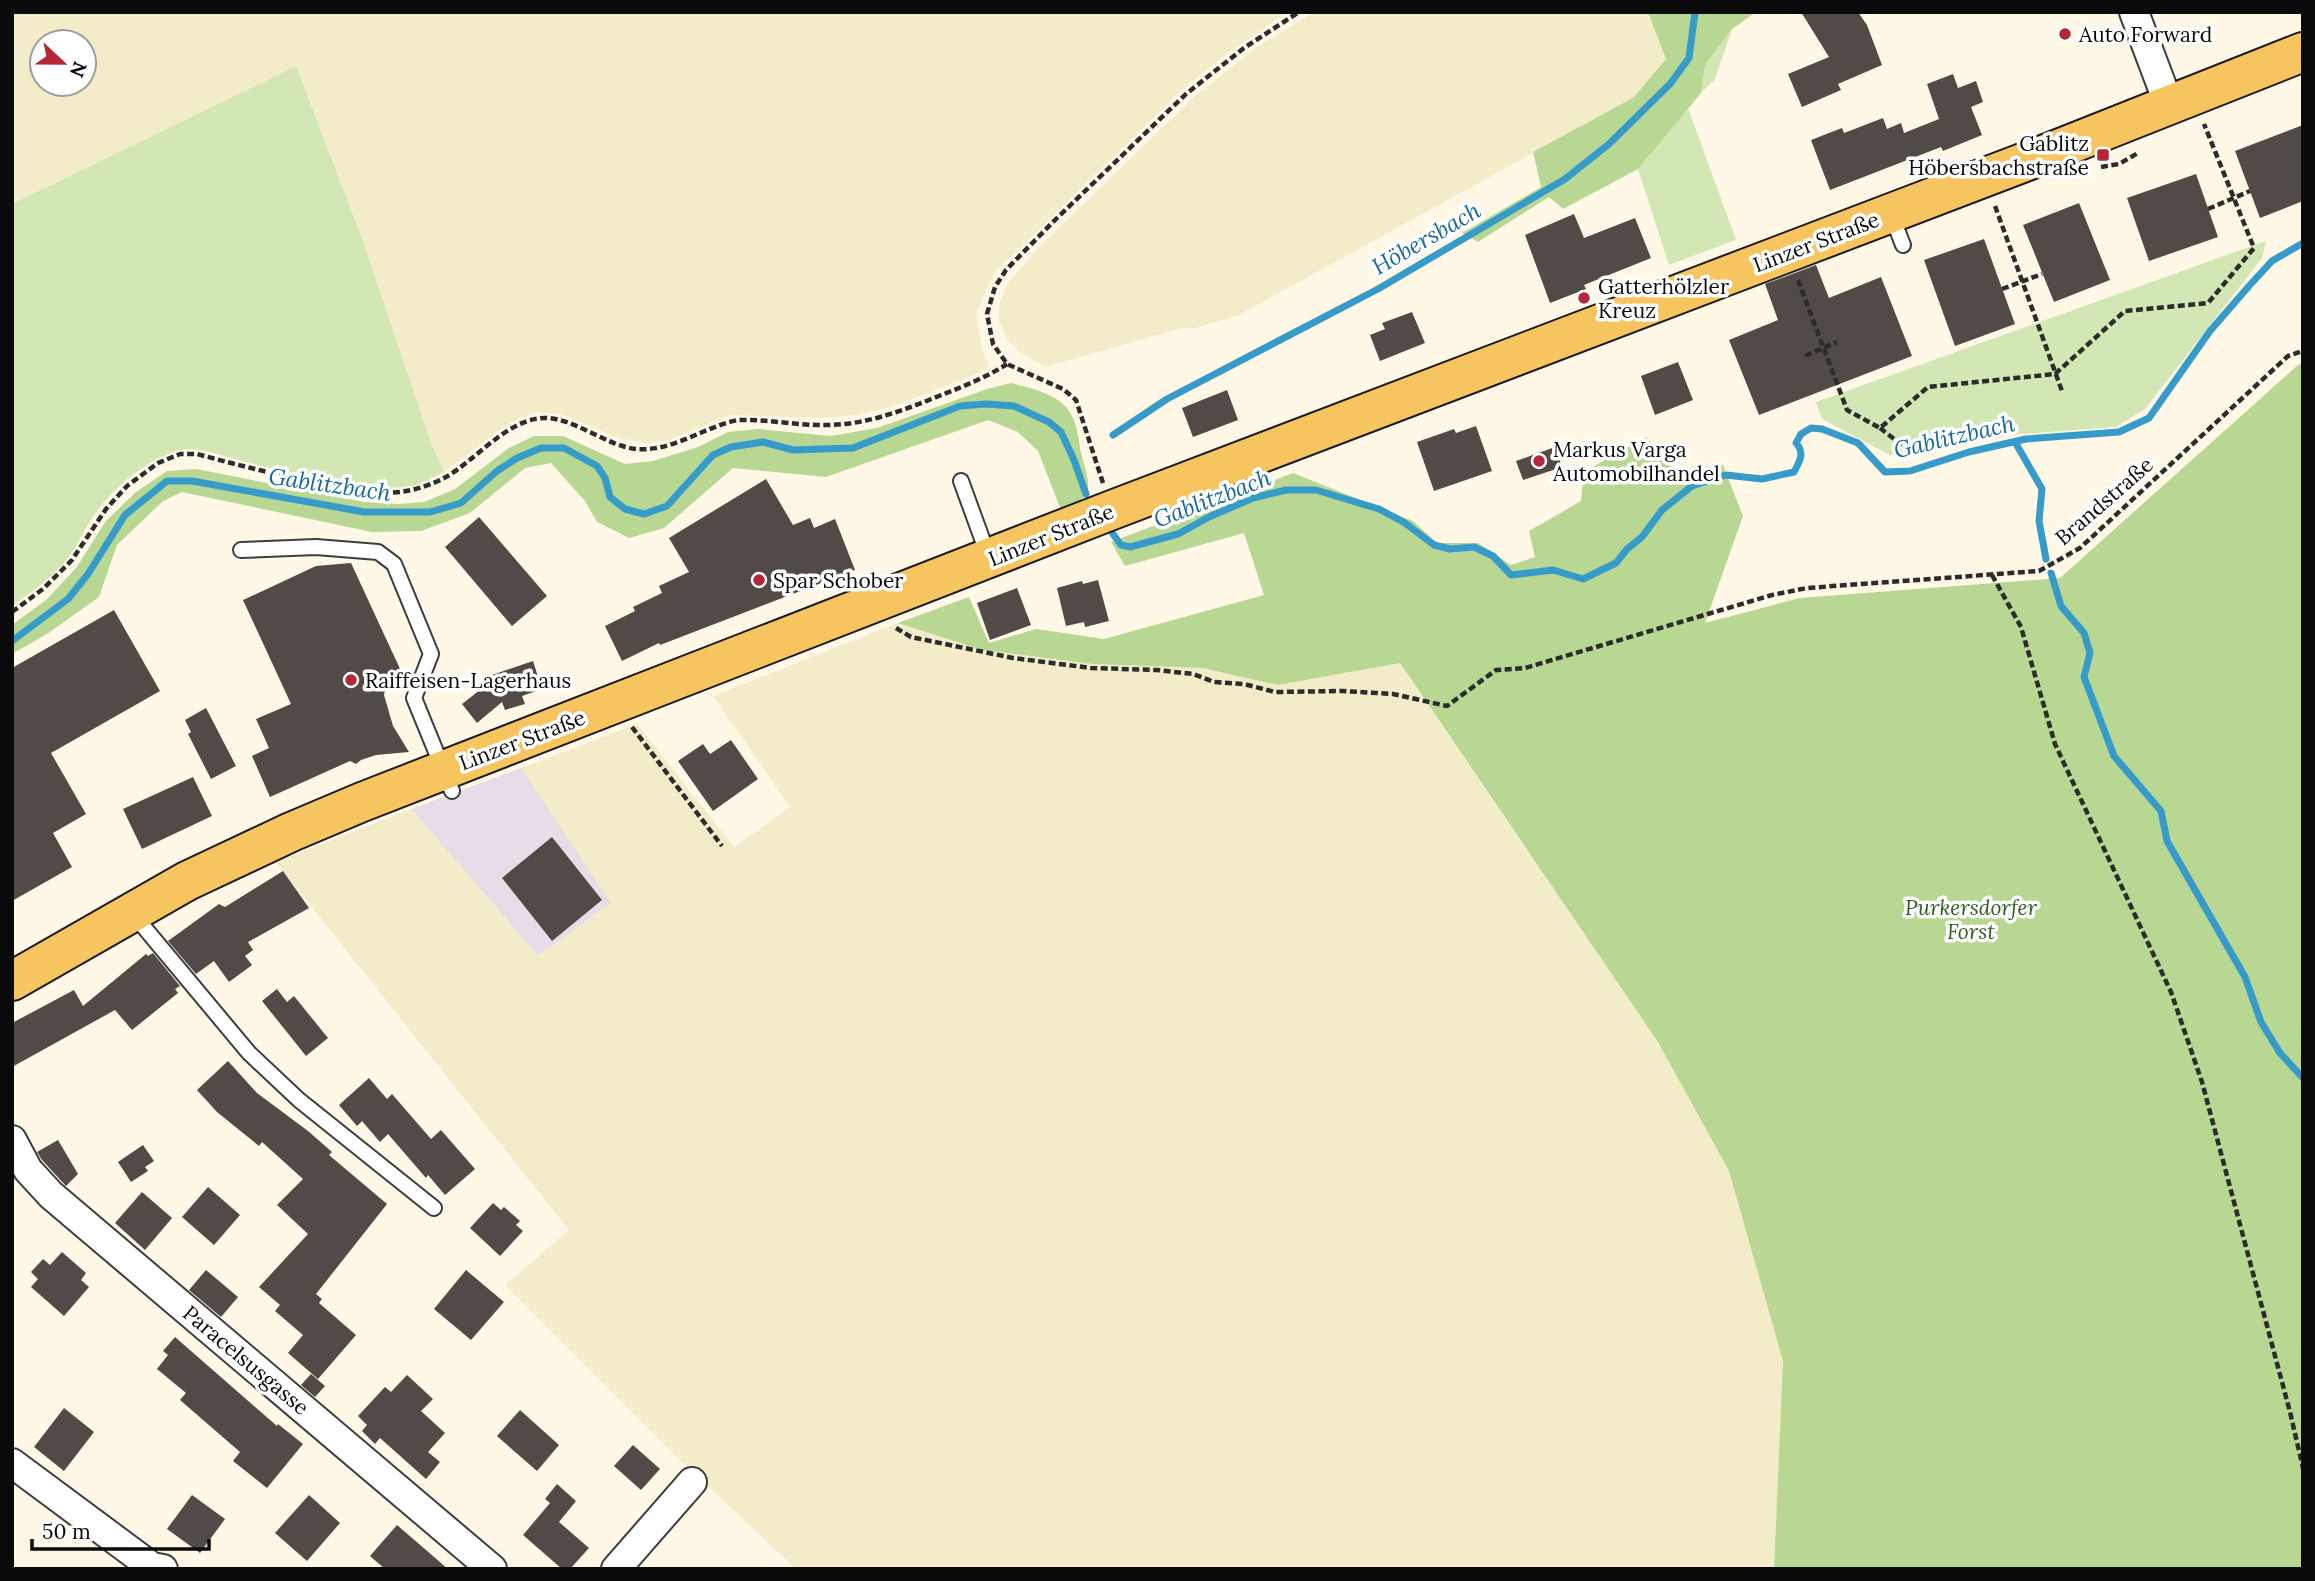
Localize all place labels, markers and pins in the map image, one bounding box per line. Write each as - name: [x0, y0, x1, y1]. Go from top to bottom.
- place label: Auto Forward: [2078, 21, 2212, 48]
- marker: Auto Forward: [2057, 26, 2073, 42]
- place label: Gablitz Höbersbachstraße: [1908, 130, 2089, 181]
- marker: Gablitz Höbersbachstraße: [2095, 147, 2111, 163]
- place label: Gatterhölzler Kreuz: [1598, 273, 1729, 324]
- marker: Gatterhölzler Kreuz: [1576, 290, 1592, 306]
- place label: Markus Varga Automobilhandel: [1552, 436, 1720, 487]
- marker: Markus Varga Automobilhandel: [1531, 453, 1547, 469]
- place label: Spar Schober: [773, 567, 903, 594]
- marker: Spar Schober: [751, 572, 767, 588]
- place label: Raiffeisen-Lagerhaus: [365, 667, 571, 694]
- marker: Raiffeisen-Lagerhaus: [343, 672, 359, 688]

